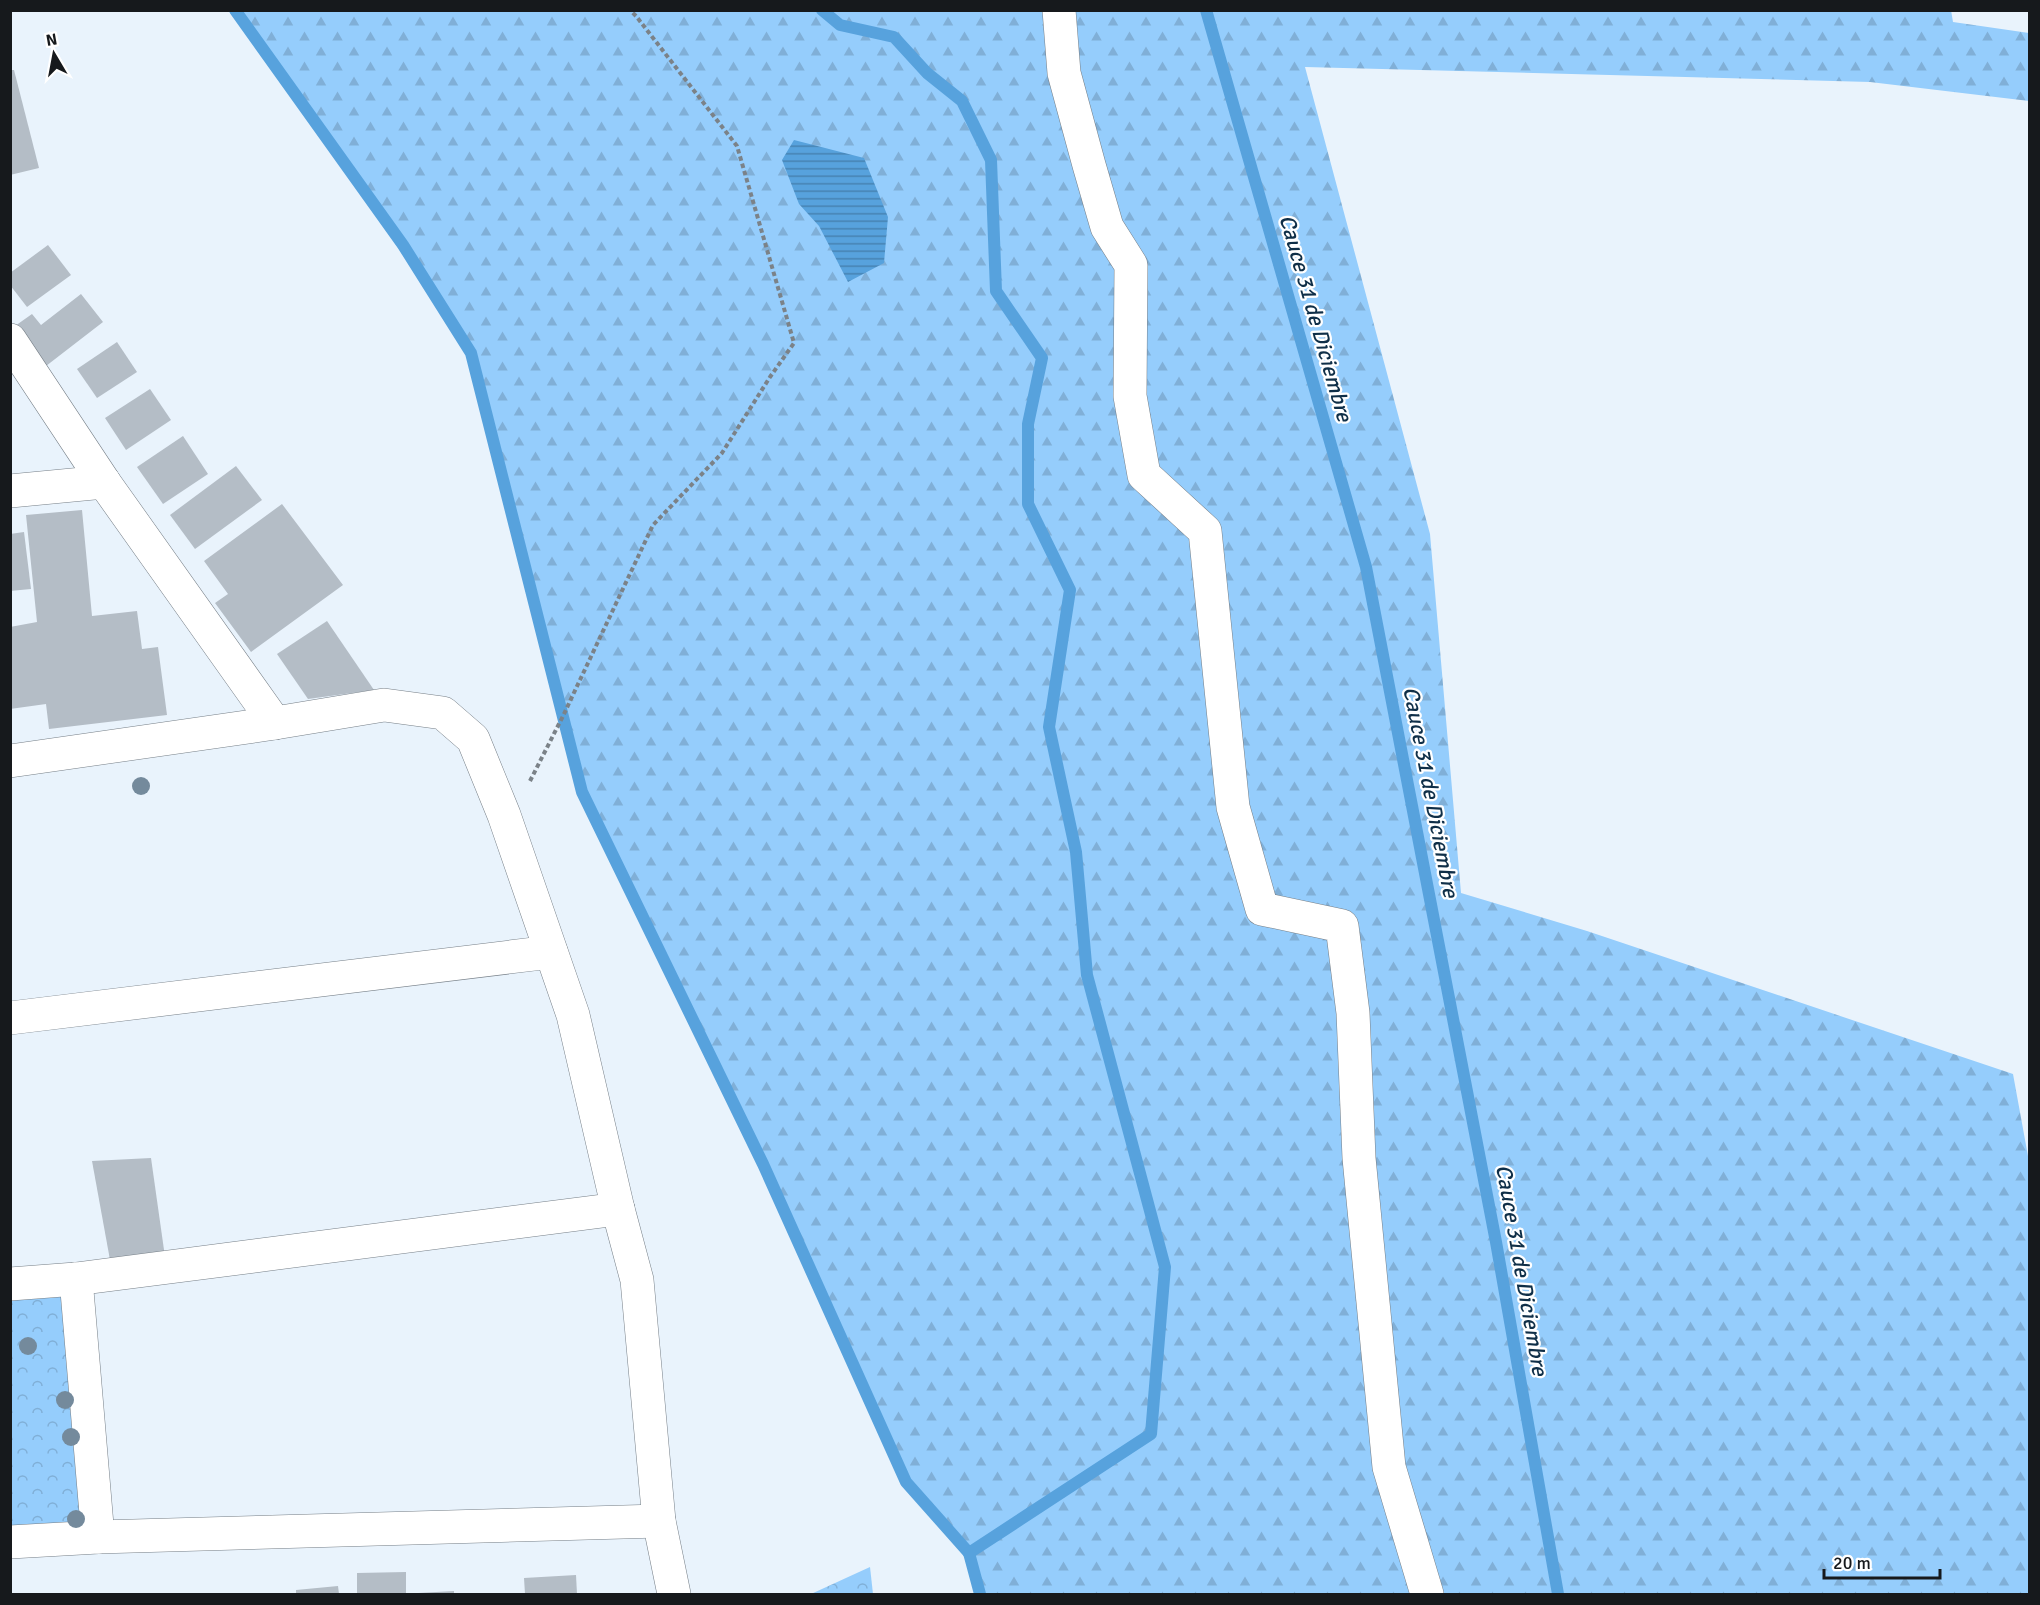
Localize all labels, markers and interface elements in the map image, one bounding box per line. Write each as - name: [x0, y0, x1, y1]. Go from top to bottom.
- north arrow: [24, 24, 84, 84]
- text: N: [44, 29, 59, 51]
- water label: Cauce 31 de Diciembre: [1274, 211, 1359, 426]
- water label: Cauce 31 de Diciembre: [1397, 684, 1465, 901]
- water label: Cauce 31 de Diciembre: [1490, 1162, 1554, 1379]
- scale bar: [1824, 1542, 1940, 1580]
- text: 20 m: [1833, 1552, 1871, 1574]

